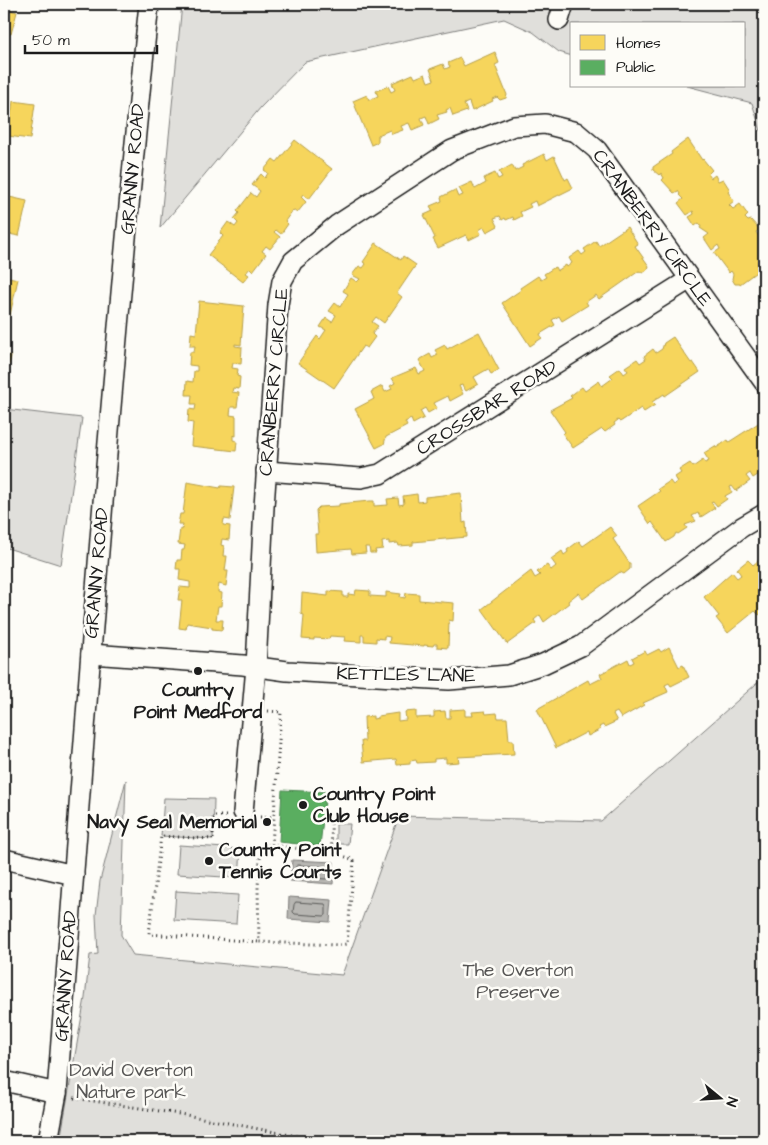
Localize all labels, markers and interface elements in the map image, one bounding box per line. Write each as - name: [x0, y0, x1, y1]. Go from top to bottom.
- scale bar: [25, 22, 158, 54]
- legend: [570, 22, 746, 88]
- text: 50 m: [32, 30, 70, 51]
- text: Homes: [616, 33, 661, 54]
- text: Public: [616, 57, 656, 78]
- street label: GRANNY ROAD: [114, 102, 152, 236]
- street label: CRANBERRY CIRCLE: [586, 144, 718, 312]
- street label: CRANBERRY CIRCLE: [252, 287, 296, 477]
- street label: CROSSBAR ROAD: [411, 354, 563, 462]
- street label: GRANNY ROAD: [78, 506, 116, 640]
- street label: KETTLES LANE: [336, 660, 476, 690]
- marker: Country Point Medford: [192, 665, 204, 677]
- place label: Country Point Medford: [134, 677, 262, 726]
- place label: Country Point Club House: [313, 781, 436, 830]
- marker: Country Point Club House: [297, 799, 309, 811]
- place label: Navy Seal Memorial: [87, 809, 257, 837]
- marker: Navy Seal Memorial: [261, 816, 273, 828]
- place label: Country Point Tennis Courts: [218, 837, 342, 886]
- marker: Country Point Tennis Courts: [203, 855, 215, 867]
- street label: GRANNY ROAD: [48, 910, 84, 1042]
- park label: The Overton Preserve: [463, 957, 573, 1006]
- park label: David Overton Nature park: [69, 1057, 193, 1106]
- north arrow: [696, 1072, 746, 1122]
- text: N: [720, 1094, 742, 1109]

